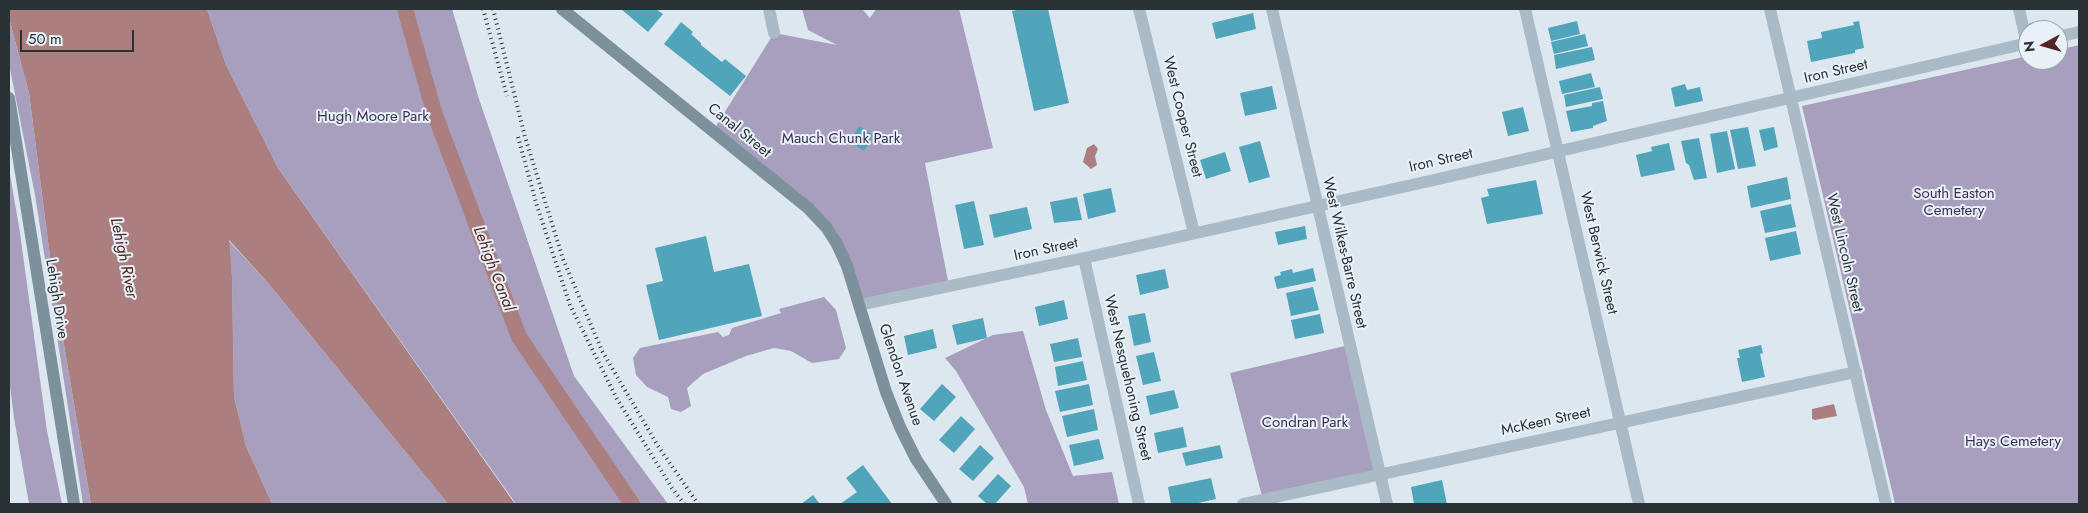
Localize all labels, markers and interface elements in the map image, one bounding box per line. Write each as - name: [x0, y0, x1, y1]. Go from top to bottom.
- scale bar: [22, 20, 136, 52]
- north arrow: [2018, 20, 2068, 70]
- text: 50 m: [28, 28, 62, 50]
- text: N: [2019, 40, 2040, 53]
- street label: West Cooper Street: [1158, 55, 1206, 179]
- street label: Iron Street: [1802, 56, 1870, 88]
- street label: Canal Street: [704, 100, 774, 162]
- park label: Hugh Moore Park: [317, 108, 429, 126]
- park label: Mauch Chunk Park: [782, 130, 900, 148]
- street label: Iron Street: [1407, 145, 1475, 177]
- street label: West Wilkes-Barre Street: [1318, 176, 1370, 330]
- park label: South Easton Cemetery: [1913, 185, 1995, 220]
- street label: West Berwick Street: [1575, 190, 1621, 316]
- street label: West Lincoln Street: [1822, 192, 1866, 314]
- water label: Lehigh River: [105, 216, 141, 300]
- water label: Lehigh Canal: [468, 224, 518, 314]
- street label: Iron Street: [1012, 234, 1080, 266]
- street label: Lehigh Drive: [41, 258, 71, 340]
- street label: West Nesquehoning Street: [1099, 293, 1155, 463]
- street label: Glendon Avenue: [874, 322, 926, 428]
- street label: McKeen Street: [1500, 404, 1592, 440]
- park label: Condran Park: [1262, 414, 1348, 432]
- park label: Hays Cemetery: [1965, 433, 2061, 451]

